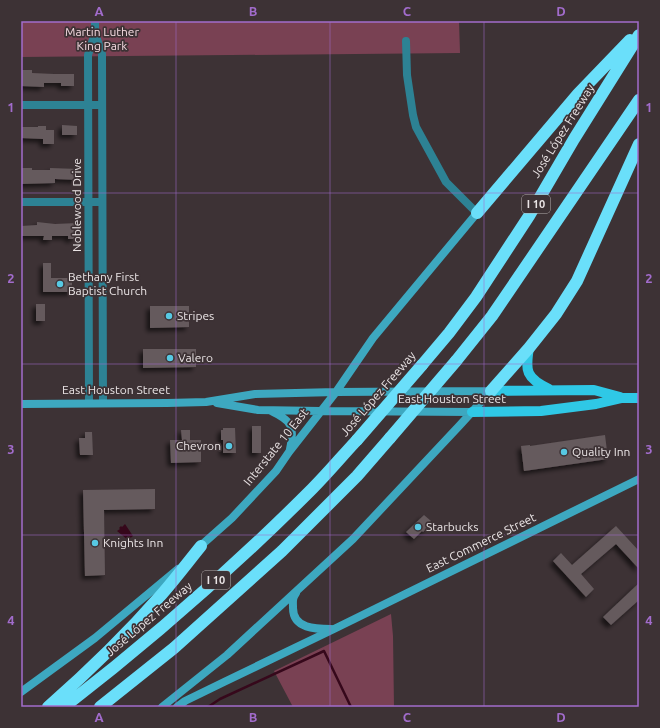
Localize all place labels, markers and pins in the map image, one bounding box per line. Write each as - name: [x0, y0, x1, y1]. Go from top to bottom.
- place label: Bethany First Baptist Church: [68, 270, 147, 297]
- marker: Bethany First Baptist Church: [55, 279, 65, 289]
- place label: Stripes: [177, 309, 214, 322]
- marker: Stripes: [164, 311, 174, 321]
- place label: Valero: [178, 351, 213, 364]
- marker: Valero: [165, 353, 175, 363]
- place label: Chevron: [176, 439, 221, 452]
- marker: Chevron: [224, 441, 234, 451]
- place label: Quality Inn: [572, 445, 630, 458]
- marker: Quality Inn: [559, 447, 569, 457]
- place label: Starbucks: [426, 520, 478, 533]
- marker: Starbucks: [413, 522, 423, 532]
- place label: Knights Inn: [103, 536, 163, 549]
- marker: Knights Inn: [90, 538, 100, 548]

